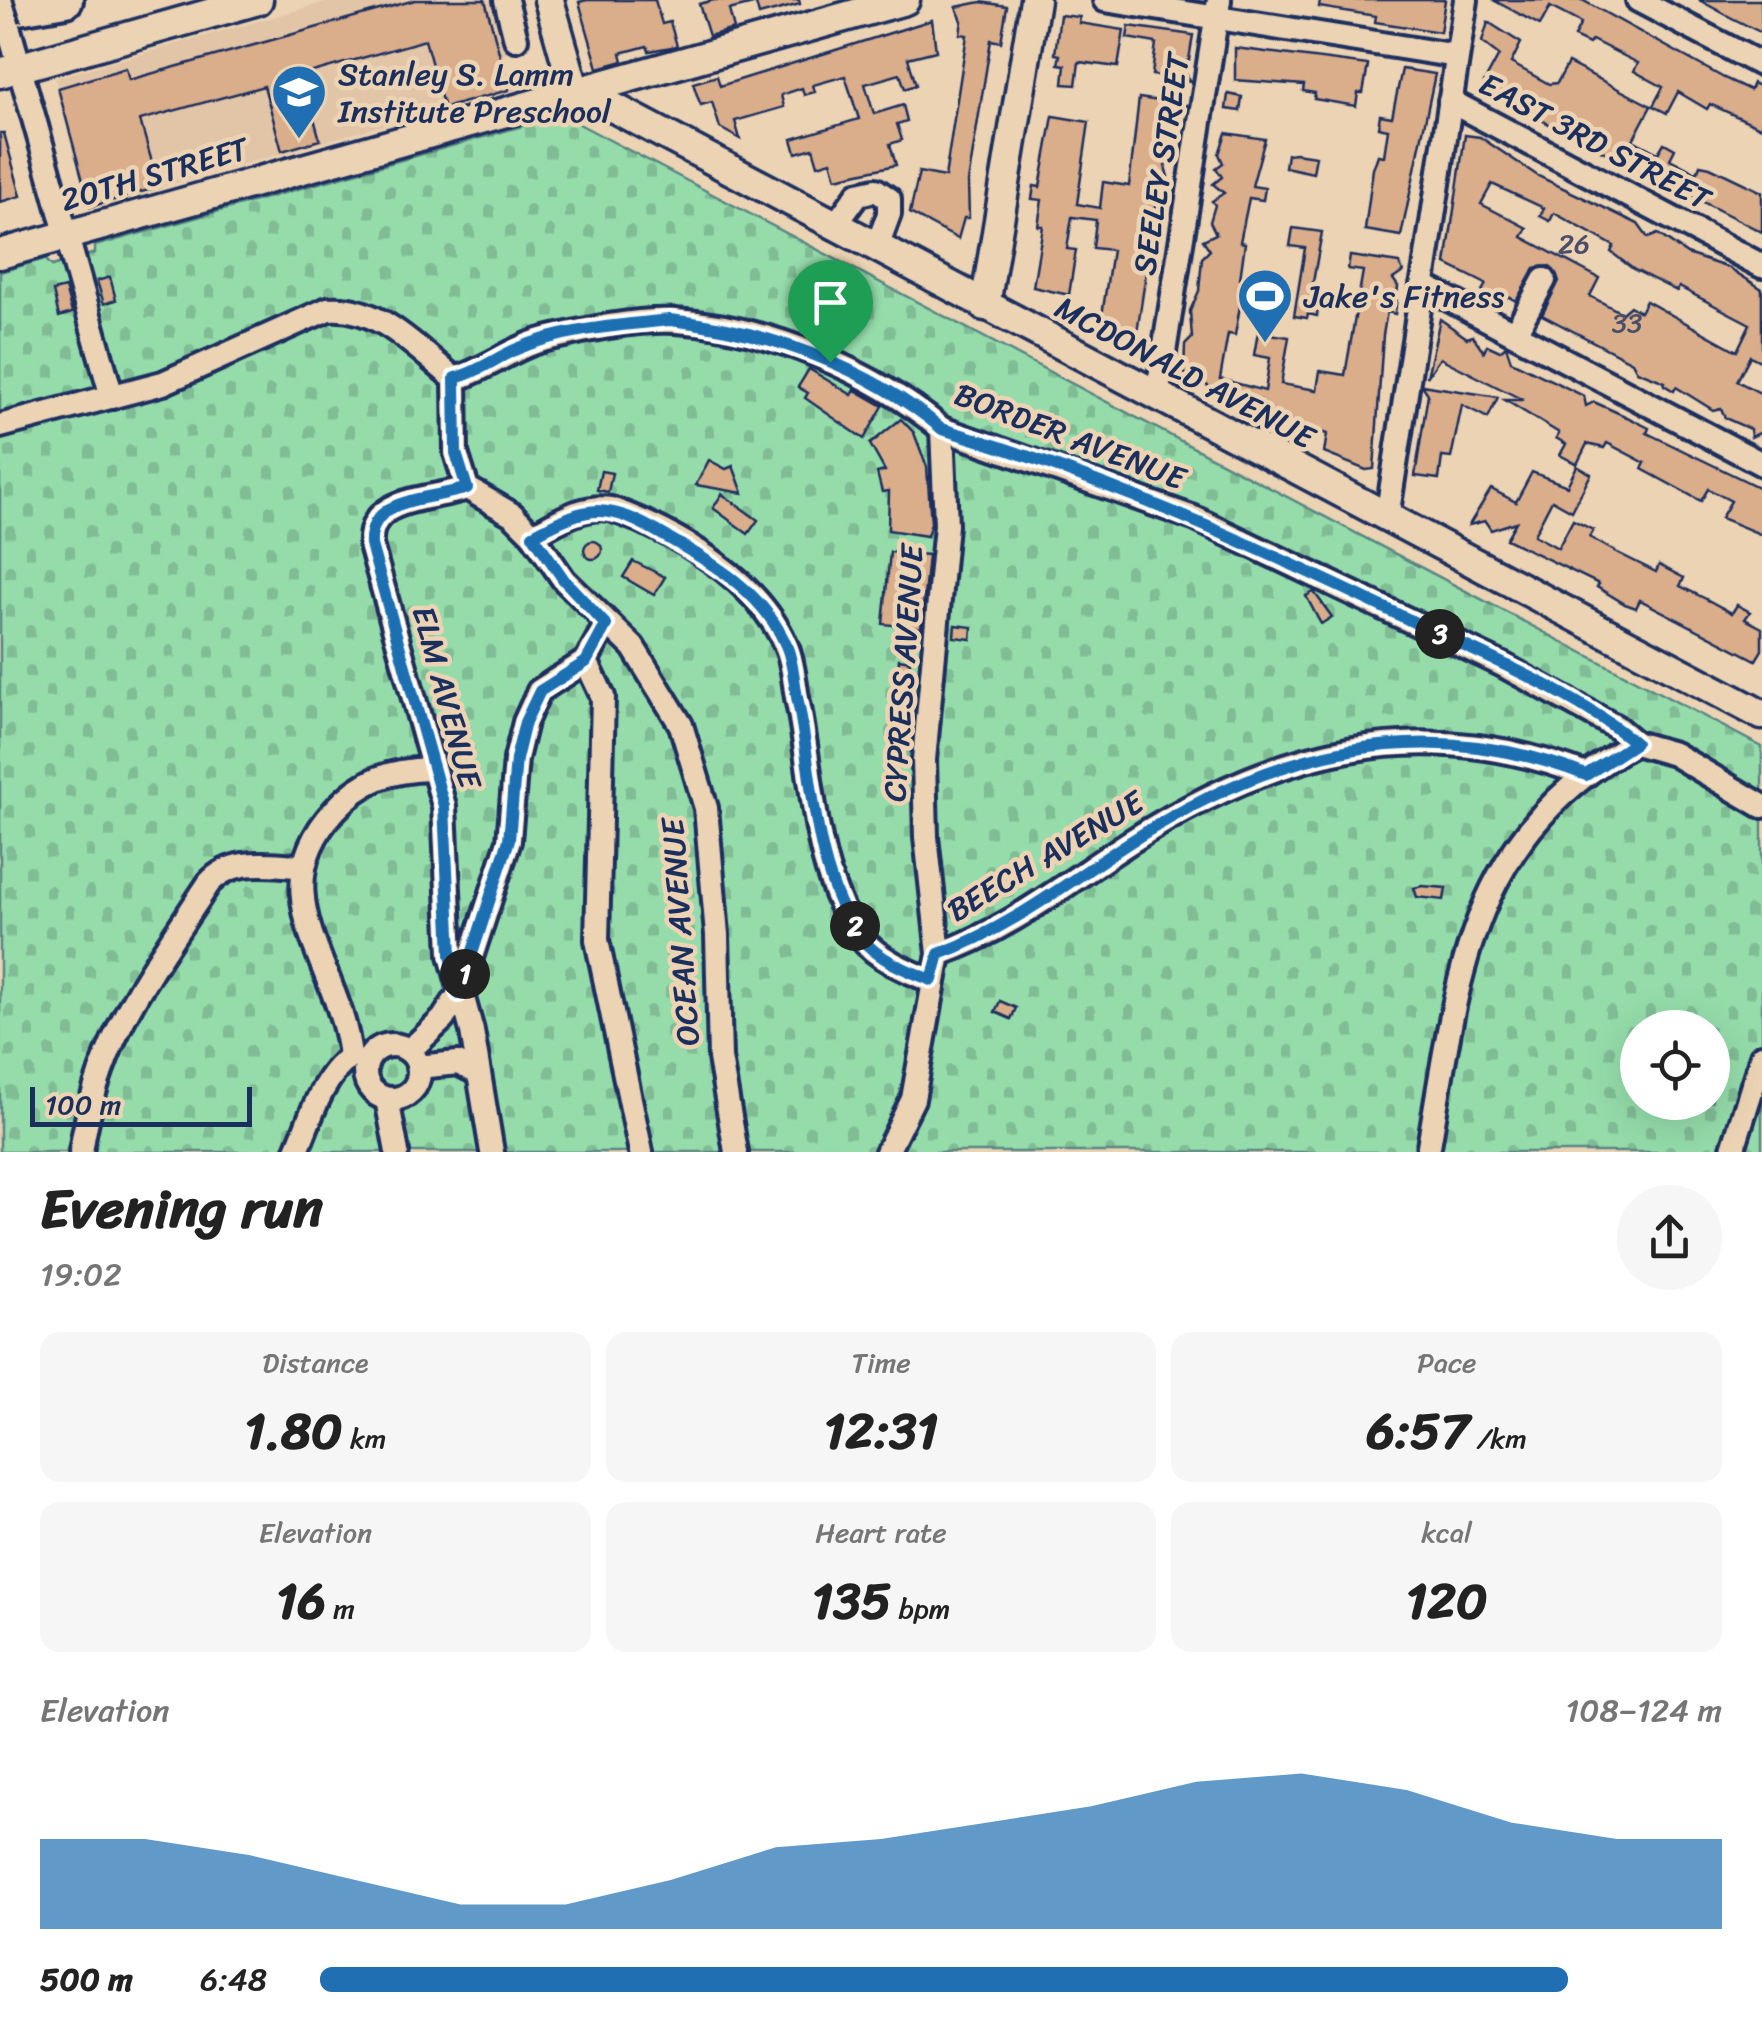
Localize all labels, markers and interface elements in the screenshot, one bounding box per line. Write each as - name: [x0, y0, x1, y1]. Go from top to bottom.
- place label: Stanley S. Lamm Institute Preschool: [337, 46, 612, 140]
- street label: SEELEY STREET: [1116, 47, 1207, 279]
- street label: EAST 3RD STREET: [1468, 56, 1723, 228]
- school or university icon: Stanley S. Lamm Institute Preschool: [269, 62, 329, 141]
- street label: 20TH STREET: [53, 120, 257, 228]
- house number: 26: [1558, 219, 1590, 268]
- pin: [788, 260, 873, 363]
- sports icon: Jake's Fitness: [1235, 266, 1295, 345]
- place label: Jake's Fitness: [1303, 268, 1504, 325]
- icon: arrive: [803, 275, 858, 330]
- street label: MCDONALD AVENUE: [1044, 280, 1327, 466]
- house number: 33: [1612, 298, 1642, 347]
- street label: BORDER AVENUE: [946, 366, 1196, 508]
- street label: CYPRESS AVENUE: [866, 540, 941, 804]
- street label: ELM AVENUE: [395, 599, 499, 797]
- pin: 3: [1415, 609, 1465, 659]
- text: 3: [1432, 609, 1448, 658]
- street label: BEECH AVENUE: [936, 774, 1157, 938]
- street label: OCEAN AVENUE: [644, 814, 717, 1048]
- pin: 2: [830, 901, 880, 951]
- text: 2: [847, 901, 863, 950]
- pin: 1: [440, 949, 490, 999]
- text: 1: [459, 949, 471, 998]
- map controls: [1620, 1010, 1730, 1120]
- button: locate: [1620, 1010, 1730, 1120]
- text: 100 m: [45, 1080, 121, 1129]
- scale bar: [30, 1082, 252, 1126]
- text: Evening run: [40, 1160, 323, 1257]
- button: share: [1617, 1185, 1722, 1290]
- text: 19:02: [40, 1246, 122, 1303]
- text: Distance: [262, 1338, 368, 1387]
- text: Time: [851, 1338, 911, 1387]
- text: Pace: [1417, 1338, 1476, 1387]
- text: 1.80: [244, 1387, 343, 1476]
- text: 12:31: [824, 1387, 938, 1476]
- text: 6:57: [1367, 1387, 1469, 1476]
- text: km: [343, 1414, 386, 1463]
- text: /km: [1469, 1414, 1527, 1463]
- text: Elevation: [259, 1508, 372, 1557]
- text: Heart rate: [815, 1508, 947, 1557]
- text: kcal: [1421, 1508, 1472, 1557]
- text: 16: [276, 1557, 326, 1646]
- text: 135: [812, 1557, 891, 1646]
- text: 120: [1406, 1557, 1488, 1646]
- text: m: [326, 1584, 355, 1633]
- text: bpm: [891, 1584, 950, 1633]
- text: Elevation: [40, 1682, 170, 1739]
- text: 108–124 m: [1566, 1682, 1722, 1739]
- text: 500 m: [40, 1951, 133, 2008]
- text: 6:48: [200, 1951, 267, 2008]

